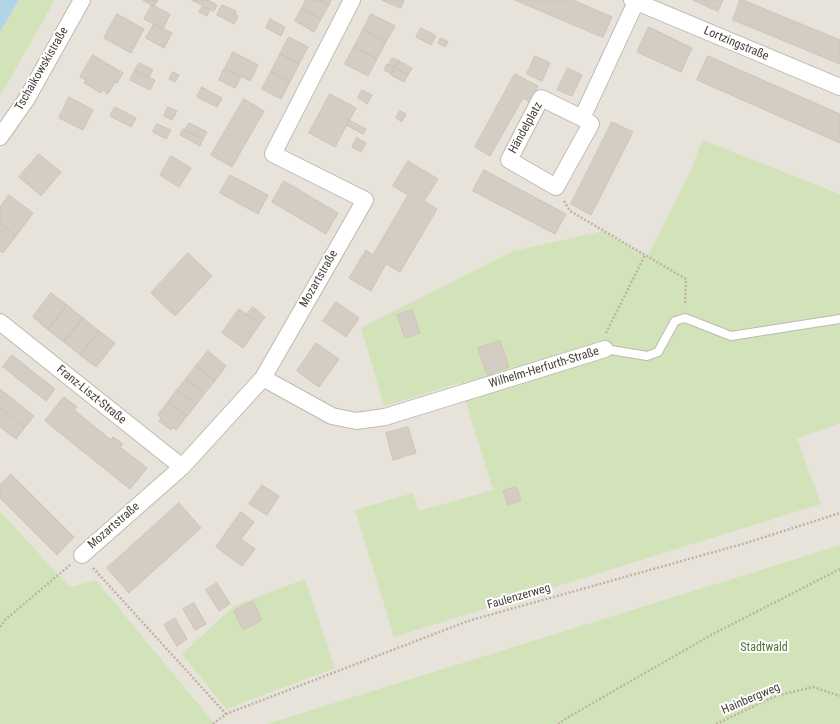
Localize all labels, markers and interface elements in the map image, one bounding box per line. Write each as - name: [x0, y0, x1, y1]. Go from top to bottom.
- street label: Lortzingstraße: [701, 24, 771, 64]
- street label: Tschaikowskistraße: [12, 25, 72, 113]
- street label: Händelplatz: [506, 100, 546, 156]
- street label: Mozartstraße: [297, 248, 341, 310]
- street label: Wilhelm-Herfurth-Straße: [487, 344, 601, 392]
- street label: Franz-Liszt-Straße: [53, 363, 129, 427]
- street label: Mozartstraße: [85, 500, 143, 552]
- street label: Faulenzerweg: [486, 581, 552, 613]
- park label: Stadtwald: [740, 641, 788, 655]
- street label: Hainbergweg: [720, 680, 782, 718]

